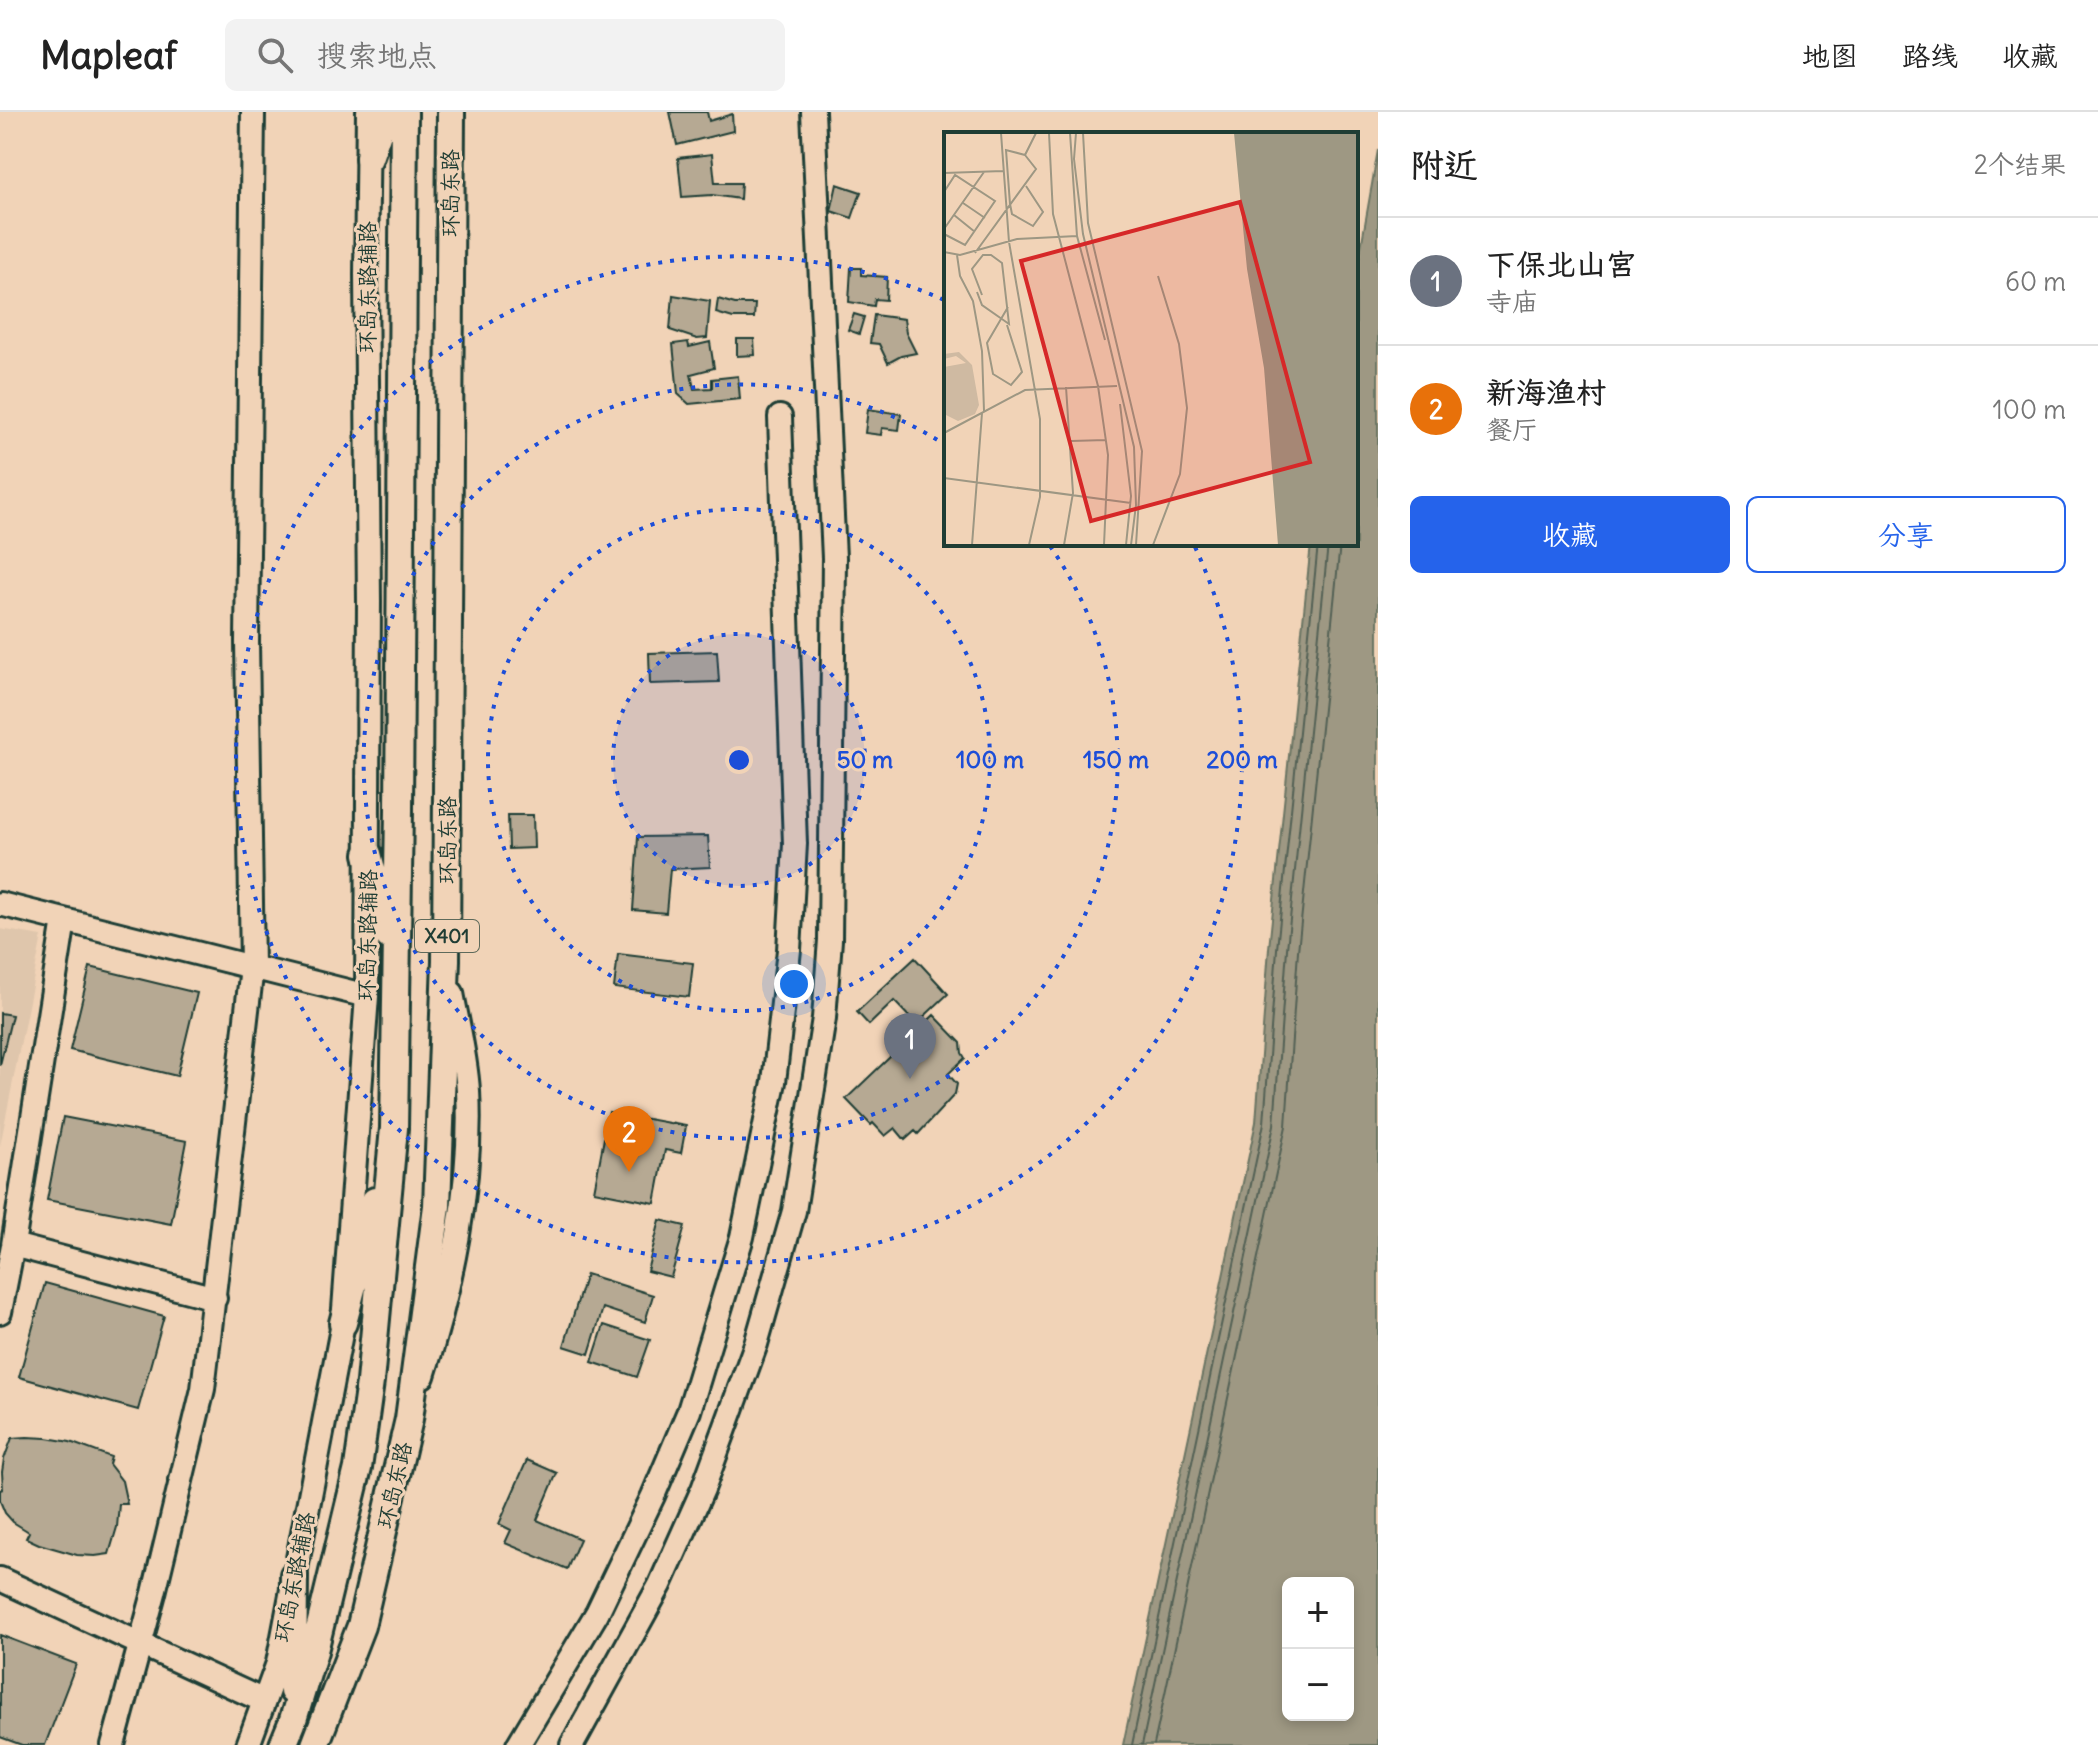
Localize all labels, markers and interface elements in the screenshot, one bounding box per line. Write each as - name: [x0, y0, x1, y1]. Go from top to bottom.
- search box: [225, 19, 785, 91]
- text: Mapleaf: [40, 32, 177, 79]
- icon: search: [253, 33, 297, 77]
- text: 搜索地点: [317, 36, 437, 74]
- text: 地图: [1802, 38, 1858, 74]
- text: 路线: [1902, 38, 1958, 74]
- text: 收藏: [2002, 38, 2058, 74]
- inset map: [944, 132, 1358, 546]
- text: 附近: [1410, 143, 1478, 186]
- text: 2个结果: [1974, 148, 2066, 181]
- street label: 环岛东路: [436, 149, 464, 237]
- street label: 环岛东路辅路: [353, 221, 381, 353]
- text: 下保北山宫: [1486, 245, 1636, 283]
- text: 1: [1431, 265, 1441, 298]
- text: 60 m: [2005, 265, 2066, 298]
- text: 寺庙: [1486, 285, 1538, 318]
- text: 新海渔村: [1486, 373, 1606, 411]
- text: 2: [1429, 393, 1443, 426]
- text: 100 m: [1992, 393, 2066, 426]
- text: 餐厅: [1486, 413, 1538, 446]
- button: 收藏: [1410, 496, 1730, 573]
- button: 分享: [1746, 496, 2066, 573]
- text: 50 m: [837, 744, 893, 774]
- text: 100 m: [956, 744, 1024, 774]
- text: 150 m: [1083, 744, 1149, 774]
- text: 200 m: [1206, 744, 1278, 774]
- centre of rings: [725, 746, 753, 774]
- street label: 环岛东路: [433, 796, 461, 884]
- street label: 环岛东路辅路: [352, 869, 382, 1001]
- road number: X401: [415, 920, 479, 952]
- your location: [774, 964, 814, 1004]
- pin: 1: [884, 1013, 936, 1079]
- pin: 2: [603, 1106, 655, 1172]
- street label: 环岛东路: [370, 1439, 418, 1531]
- street label: 环岛东路辅路: [268, 1510, 320, 1644]
- map controls: [1282, 1577, 1354, 1721]
- button: +: [1282, 1577, 1354, 1649]
- button: −: [1282, 1649, 1354, 1721]

